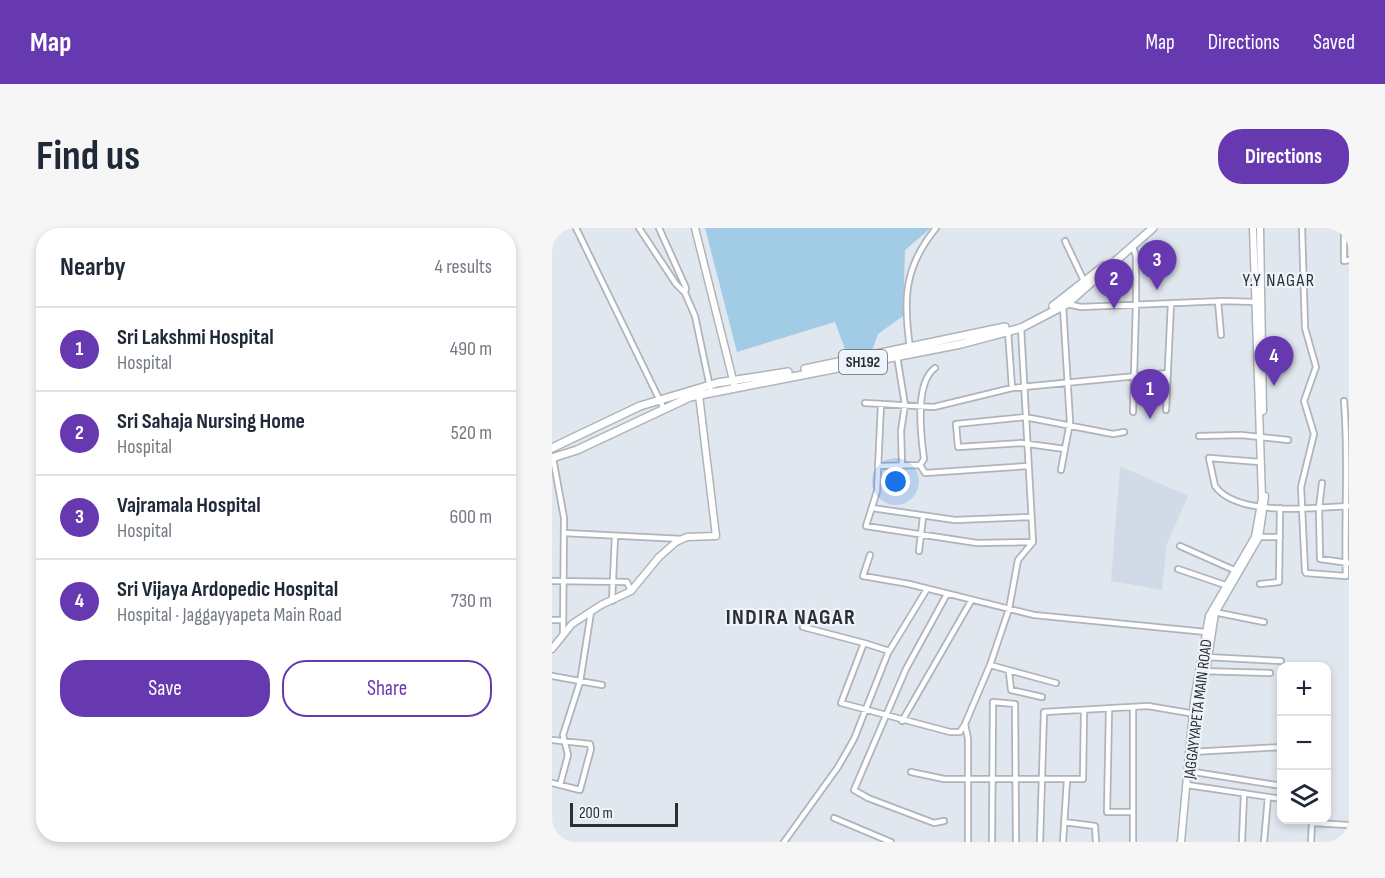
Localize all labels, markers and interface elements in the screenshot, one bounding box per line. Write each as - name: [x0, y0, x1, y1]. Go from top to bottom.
- text: Map: [30, 26, 71, 59]
- text: Map: [1145, 30, 1175, 55]
- text: Directions: [1208, 30, 1280, 55]
- text: Saved: [1313, 30, 1355, 55]
- button: Directions: [1218, 129, 1349, 184]
- text: Find us: [36, 131, 140, 182]
- pin: 3: [1138, 241, 1176, 290]
- text: Nearby: [60, 252, 126, 283]
- text: 4 results: [435, 255, 492, 279]
- pin: 2: [1094, 260, 1134, 309]
- district label: Y.Y NAGAR: [1242, 270, 1316, 291]
- text: Sri Lakshmi Hospital: [117, 324, 274, 351]
- pin: 4: [1254, 336, 1294, 386]
- text: 1: [76, 337, 83, 361]
- text: 490 m: [450, 337, 492, 361]
- road number: SH192: [839, 350, 887, 374]
- text: Hospital: [117, 351, 172, 375]
- pin: 1: [1130, 370, 1170, 419]
- text: Sri Sahaja Nursing Home: [117, 408, 305, 435]
- text: 2: [75, 421, 84, 445]
- text: 520 m: [451, 421, 492, 445]
- text: Hospital: [117, 435, 172, 459]
- your location: [881, 467, 910, 496]
- text: Vajramala Hospital: [117, 492, 261, 519]
- text: 3: [75, 505, 84, 529]
- text: 600 m: [449, 505, 492, 529]
- text: Hospital: [117, 519, 172, 543]
- text: Sri Vijaya Ardopedic Hospital: [117, 576, 338, 603]
- text: 4: [75, 589, 84, 613]
- text: 730 m: [451, 589, 492, 613]
- text: Hospital · Jaggayyapeta Main Road: [117, 603, 342, 627]
- district label: INDIRA NAGAR: [726, 604, 856, 631]
- street label: JAGGAYYAPETA MAIN ROAD: [1180, 638, 1216, 781]
- button: Save: [60, 660, 270, 717]
- button: Share: [282, 660, 492, 717]
- map controls: [1277, 662, 1331, 824]
- button: +: [1277, 662, 1331, 716]
- button: −: [1277, 716, 1331, 770]
- button: layers: [1277, 770, 1331, 824]
- scale bar: [570, 800, 678, 828]
- text: 200 m: [579, 804, 613, 823]

